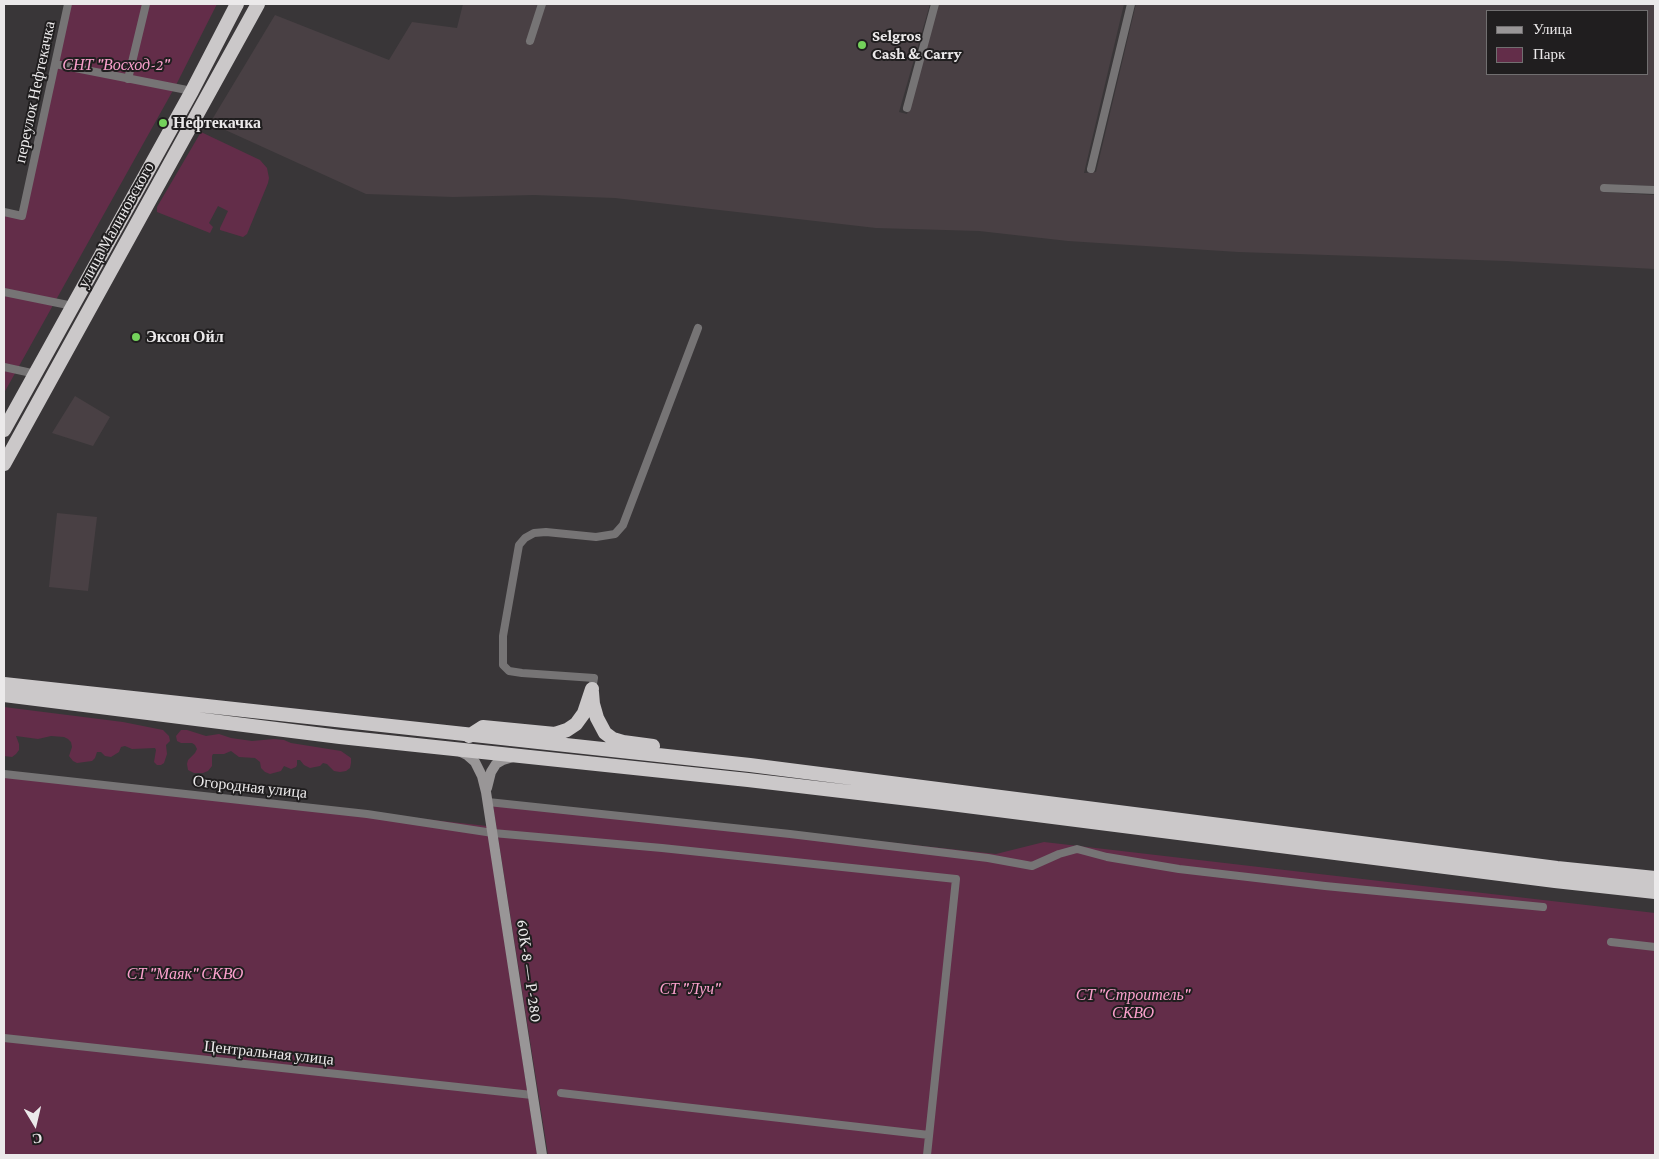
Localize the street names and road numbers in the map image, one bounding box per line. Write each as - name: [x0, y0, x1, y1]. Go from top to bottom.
- street label: переулок Нефтекачка: [11, 19, 59, 165]
- street label: улица Малиновского: [73, 159, 159, 291]
- street label: Огородная улица: [192, 771, 308, 803]
- street label: 60К-8 — Р-280: [512, 918, 546, 1024]
- street label: Центральная улица: [203, 1037, 335, 1069]

